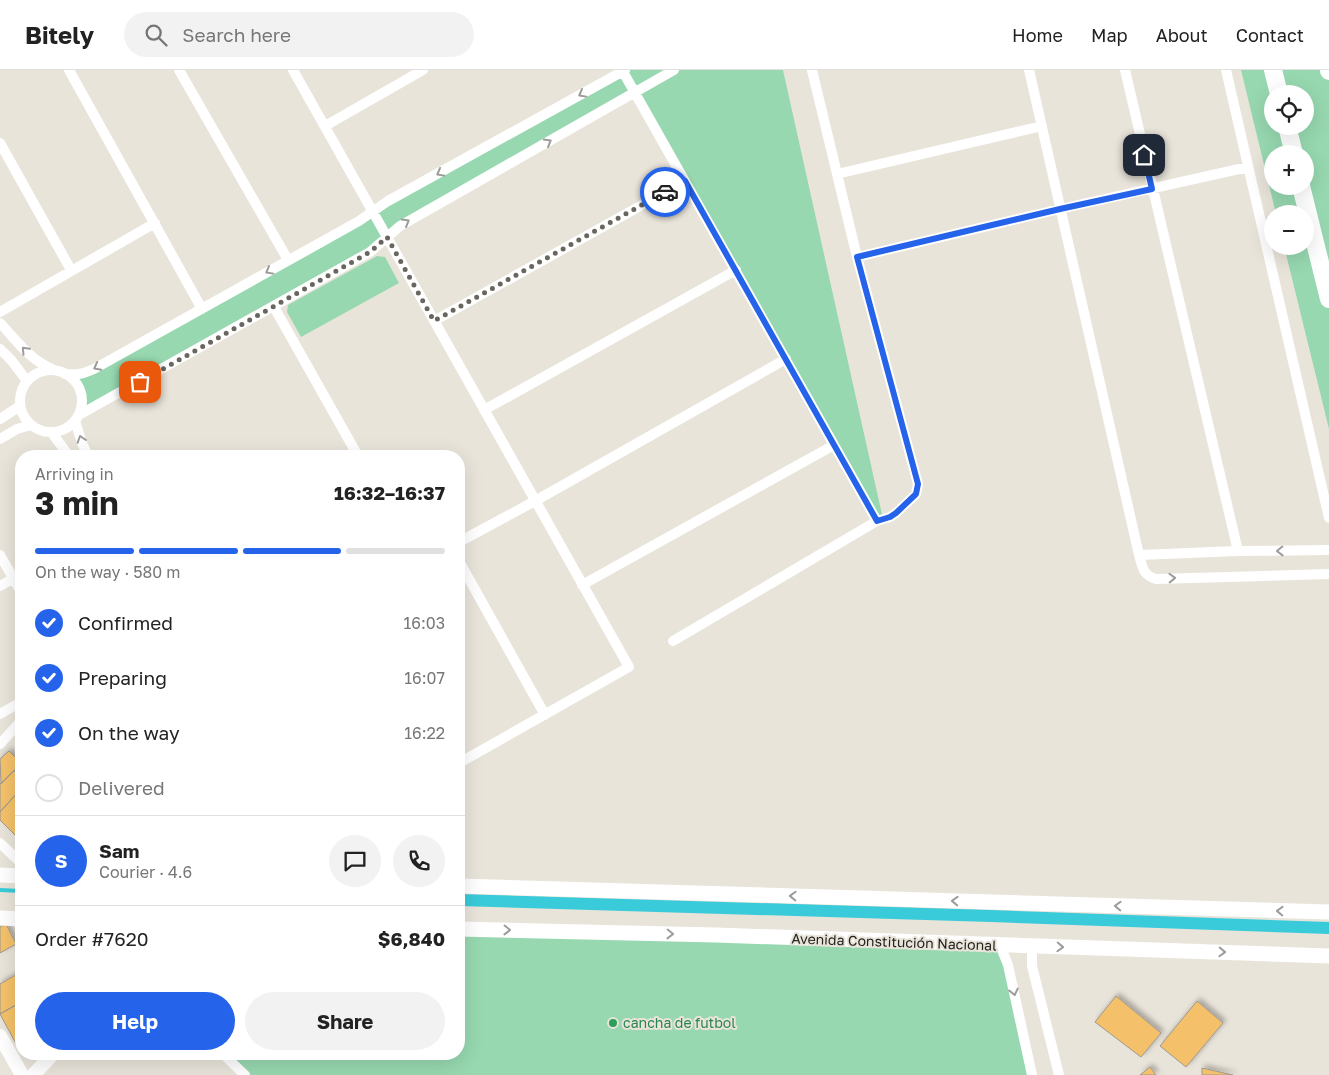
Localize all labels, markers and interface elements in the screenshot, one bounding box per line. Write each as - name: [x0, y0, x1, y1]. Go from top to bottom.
- search box: [124, 12, 474, 57]
- text: Bitely: [25, 20, 94, 49]
- icon: search: [142, 21, 170, 49]
- text: Search here: [182, 23, 291, 46]
- text: Home: [1012, 24, 1063, 46]
- text: Map: [1091, 24, 1128, 46]
- text: About: [1156, 24, 1208, 46]
- text: Contact: [1236, 24, 1304, 46]
- map controls: [1264, 85, 1314, 255]
- button: locate: [1264, 85, 1314, 135]
- one-way arrow: [579, 87, 588, 97]
- pin: [1123, 134, 1165, 176]
- one-way arrow: [542, 138, 551, 148]
- icon: home: [1130, 141, 1158, 169]
- button: +: [1264, 145, 1314, 195]
- one-way arrow: [437, 166, 446, 176]
- courier: [640, 167, 690, 217]
- icon: car: [651, 178, 679, 206]
- button: −: [1264, 205, 1314, 255]
- one-way arrow: [401, 219, 410, 229]
- one-way arrow: [266, 265, 275, 275]
- one-way arrow: [22, 347, 31, 356]
- one-way arrow: [93, 361, 102, 371]
- pin: [119, 361, 161, 403]
- icon: bag: [126, 368, 154, 396]
- one-way arrow: [77, 435, 87, 443]
- text: Arriving in: [35, 464, 114, 484]
- text: 16:32–16:37: [334, 481, 445, 504]
- text: 3 min: [35, 484, 119, 522]
- one-way arrow: [1276, 546, 1284, 556]
- text: On the way · 580 m: [35, 562, 180, 582]
- one-way arrow: [1168, 573, 1176, 584]
- icon: check: [35, 609, 63, 637]
- text: Confirmed: [78, 611, 173, 634]
- text: 16:03: [403, 613, 445, 633]
- icon: check: [35, 664, 63, 692]
- text: Preparing: [78, 666, 167, 689]
- text: 16:07: [404, 668, 445, 688]
- icon: check: [35, 719, 63, 747]
- text: On the way: [78, 721, 180, 744]
- text: 16:22: [404, 723, 445, 743]
- text: Delivered: [78, 776, 165, 799]
- button: chat: [329, 835, 381, 887]
- button: phone: [393, 835, 445, 887]
- text: Sam: [99, 839, 139, 862]
- text: S: [55, 849, 67, 872]
- text: Courier · 4.6: [99, 862, 192, 882]
- one-way arrow: [789, 891, 796, 901]
- one-way arrow: [951, 896, 959, 906]
- one-way arrow: [1114, 900, 1122, 911]
- one-way arrow: [1276, 905, 1284, 916]
- one-way arrow: [504, 925, 512, 935]
- text: Order #7620: [35, 927, 148, 950]
- text: $6,840: [378, 927, 445, 950]
- one-way arrow: [666, 929, 674, 939]
- street label: Avenida Constitución Nacional: [791, 929, 997, 954]
- one-way arrow: [1056, 942, 1064, 953]
- one-way arrow: [1218, 947, 1226, 958]
- one-way arrow: [1008, 988, 1019, 996]
- button: Help: [35, 992, 235, 1050]
- button: Share: [245, 992, 445, 1050]
- place label: cancha de futbol: [623, 1014, 736, 1031]
- marker: cancha de futbol: [607, 1017, 619, 1029]

